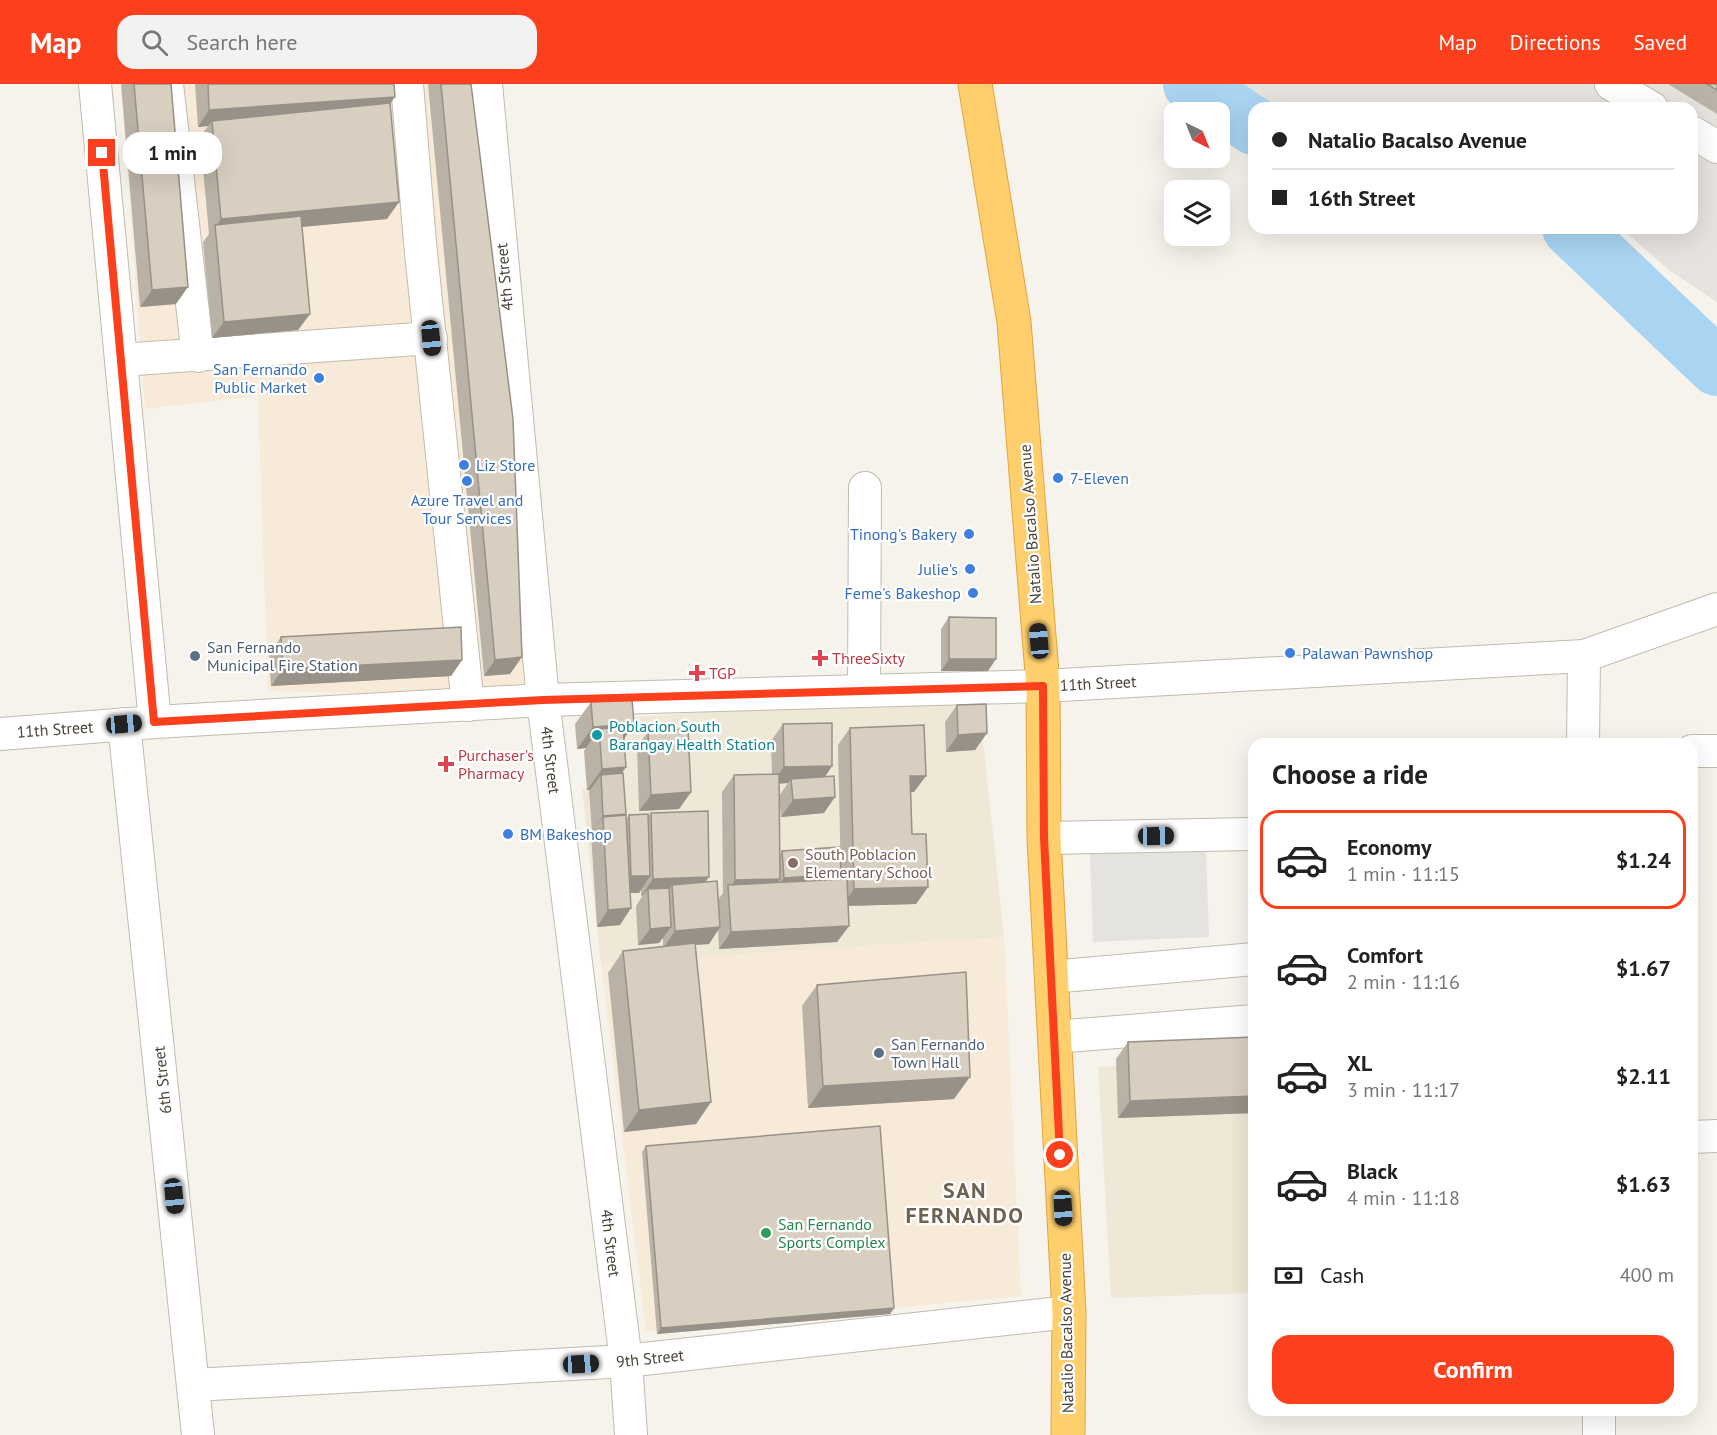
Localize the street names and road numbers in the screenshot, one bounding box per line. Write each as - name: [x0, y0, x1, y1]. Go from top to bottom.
- street label: 4th Street: [491, 242, 517, 312]
- street label: Natalio Bacalso Avenue: [1014, 443, 1046, 605]
- street label: 11th Street: [1059, 671, 1137, 695]
- street label: 11th Street: [16, 716, 95, 742]
- street label: 4th Street: [537, 725, 565, 796]
- street label: 6th Street: [148, 1045, 176, 1115]
- street label: 4th Street: [597, 1208, 625, 1279]
- street label: Natalio Bacalso Avenue: [1055, 1253, 1077, 1413]
- street label: 9th Street: [615, 1344, 685, 1372]

